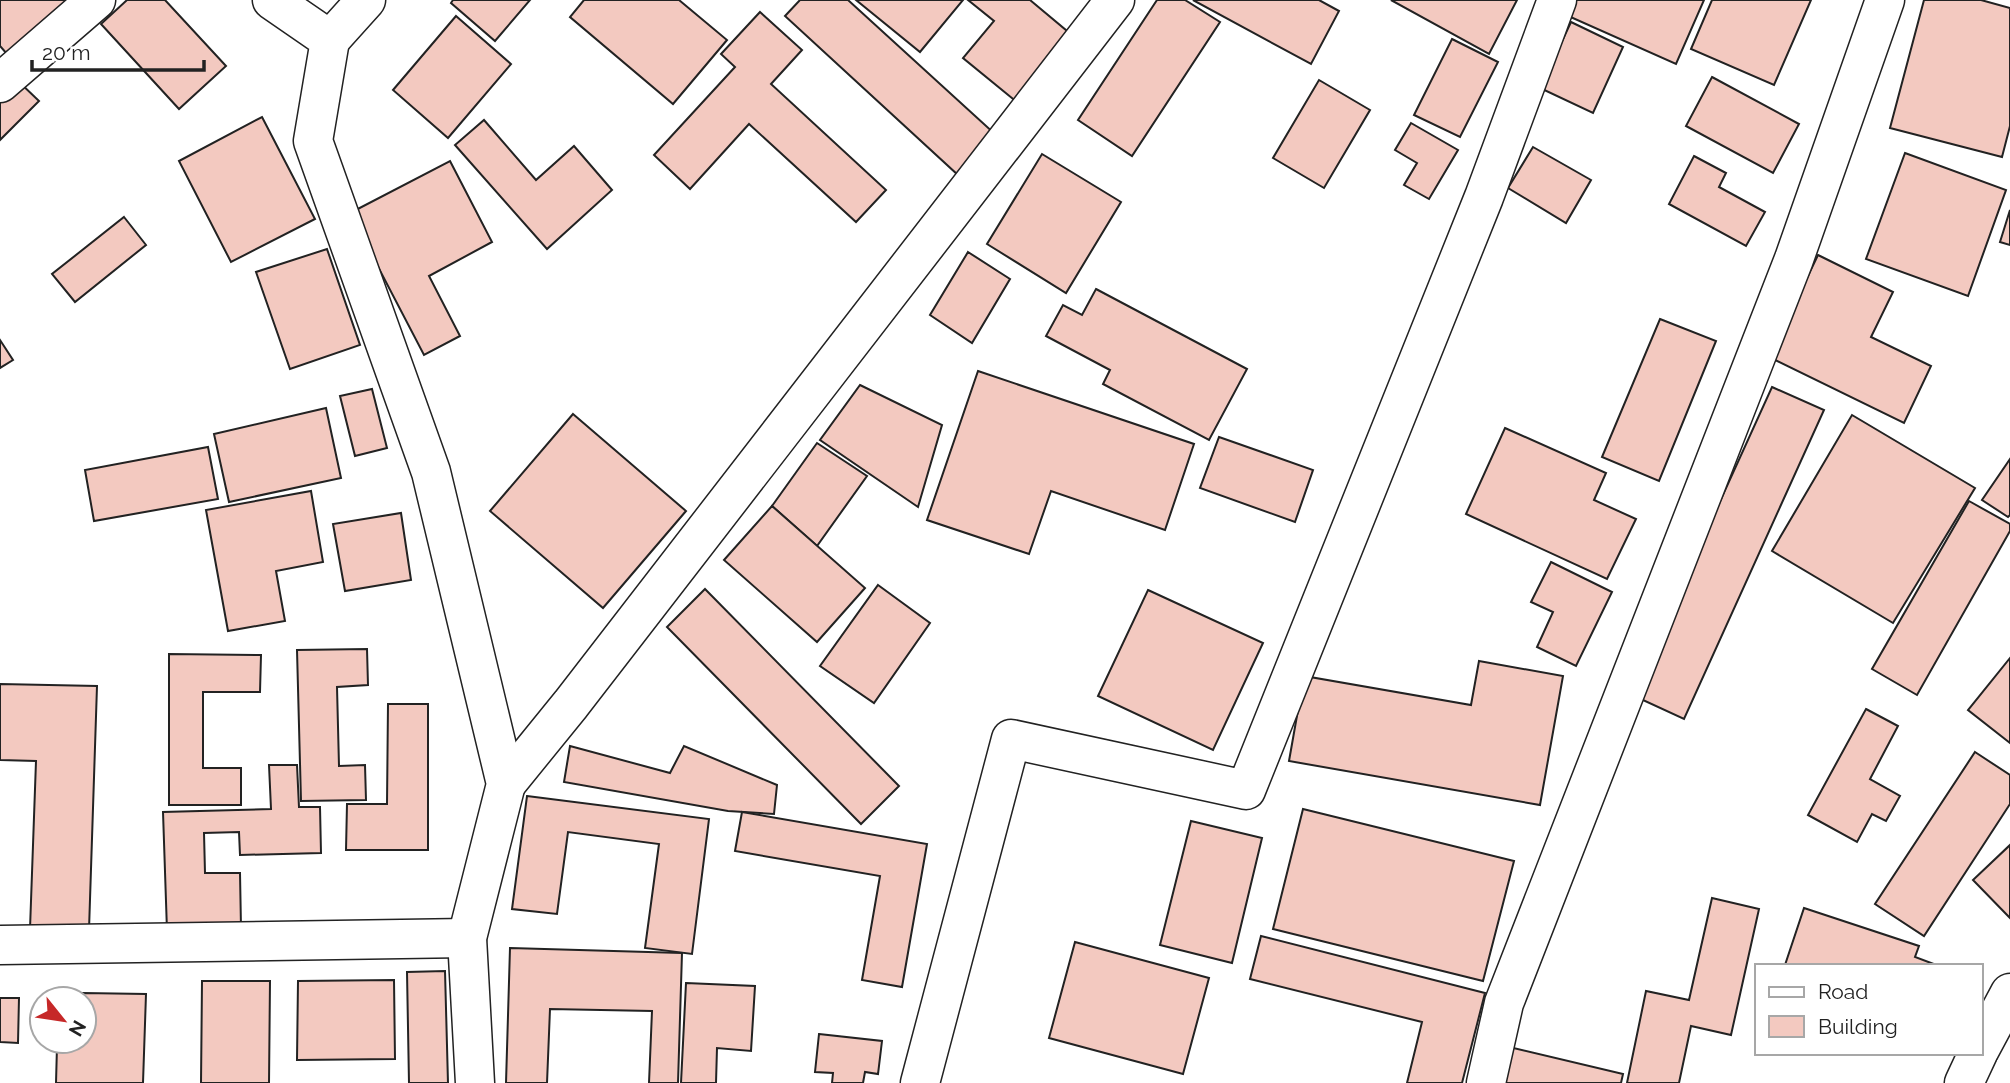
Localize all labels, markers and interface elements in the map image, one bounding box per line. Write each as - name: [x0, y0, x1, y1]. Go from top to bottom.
- scale bar: [32, 28, 203, 72]
- text: 20 m: [42, 40, 90, 65]
- legend: [1755, 964, 1982, 1055]
- text: Road: [1818, 979, 1868, 1004]
- north arrow: [28, 985, 98, 1055]
- text: Building: [1818, 1014, 1898, 1039]
- text: N: [65, 1017, 91, 1040]

